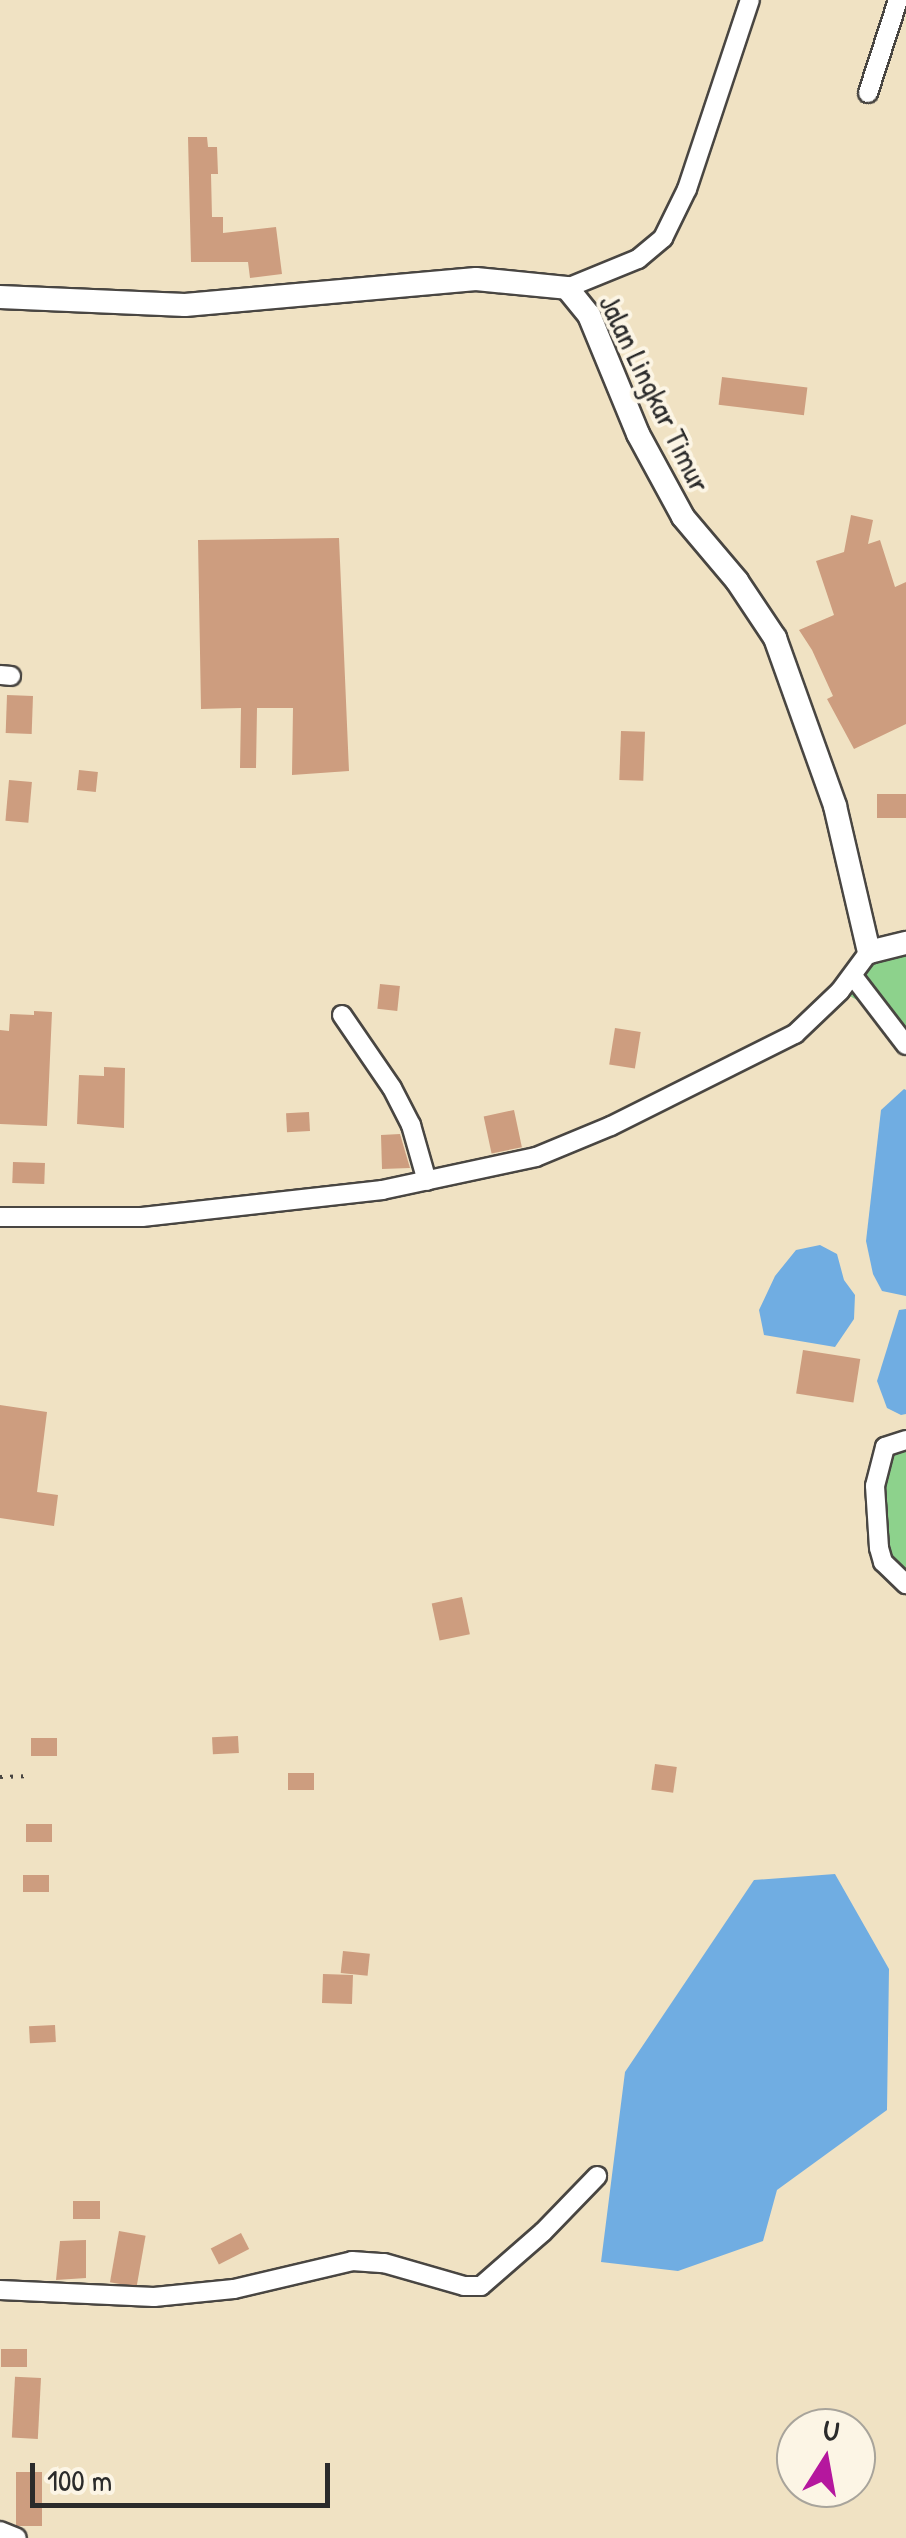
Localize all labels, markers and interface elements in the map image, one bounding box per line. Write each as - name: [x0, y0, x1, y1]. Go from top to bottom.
- street label: Jalan Lingkar Timur: [592, 288, 718, 498]
- north arrow: [776, 2408, 876, 2508]
- text: U: [820, 2410, 843, 2451]
- scale bar: [35, 2443, 335, 2505]
- text: 100 m: [47, 2460, 112, 2500]

